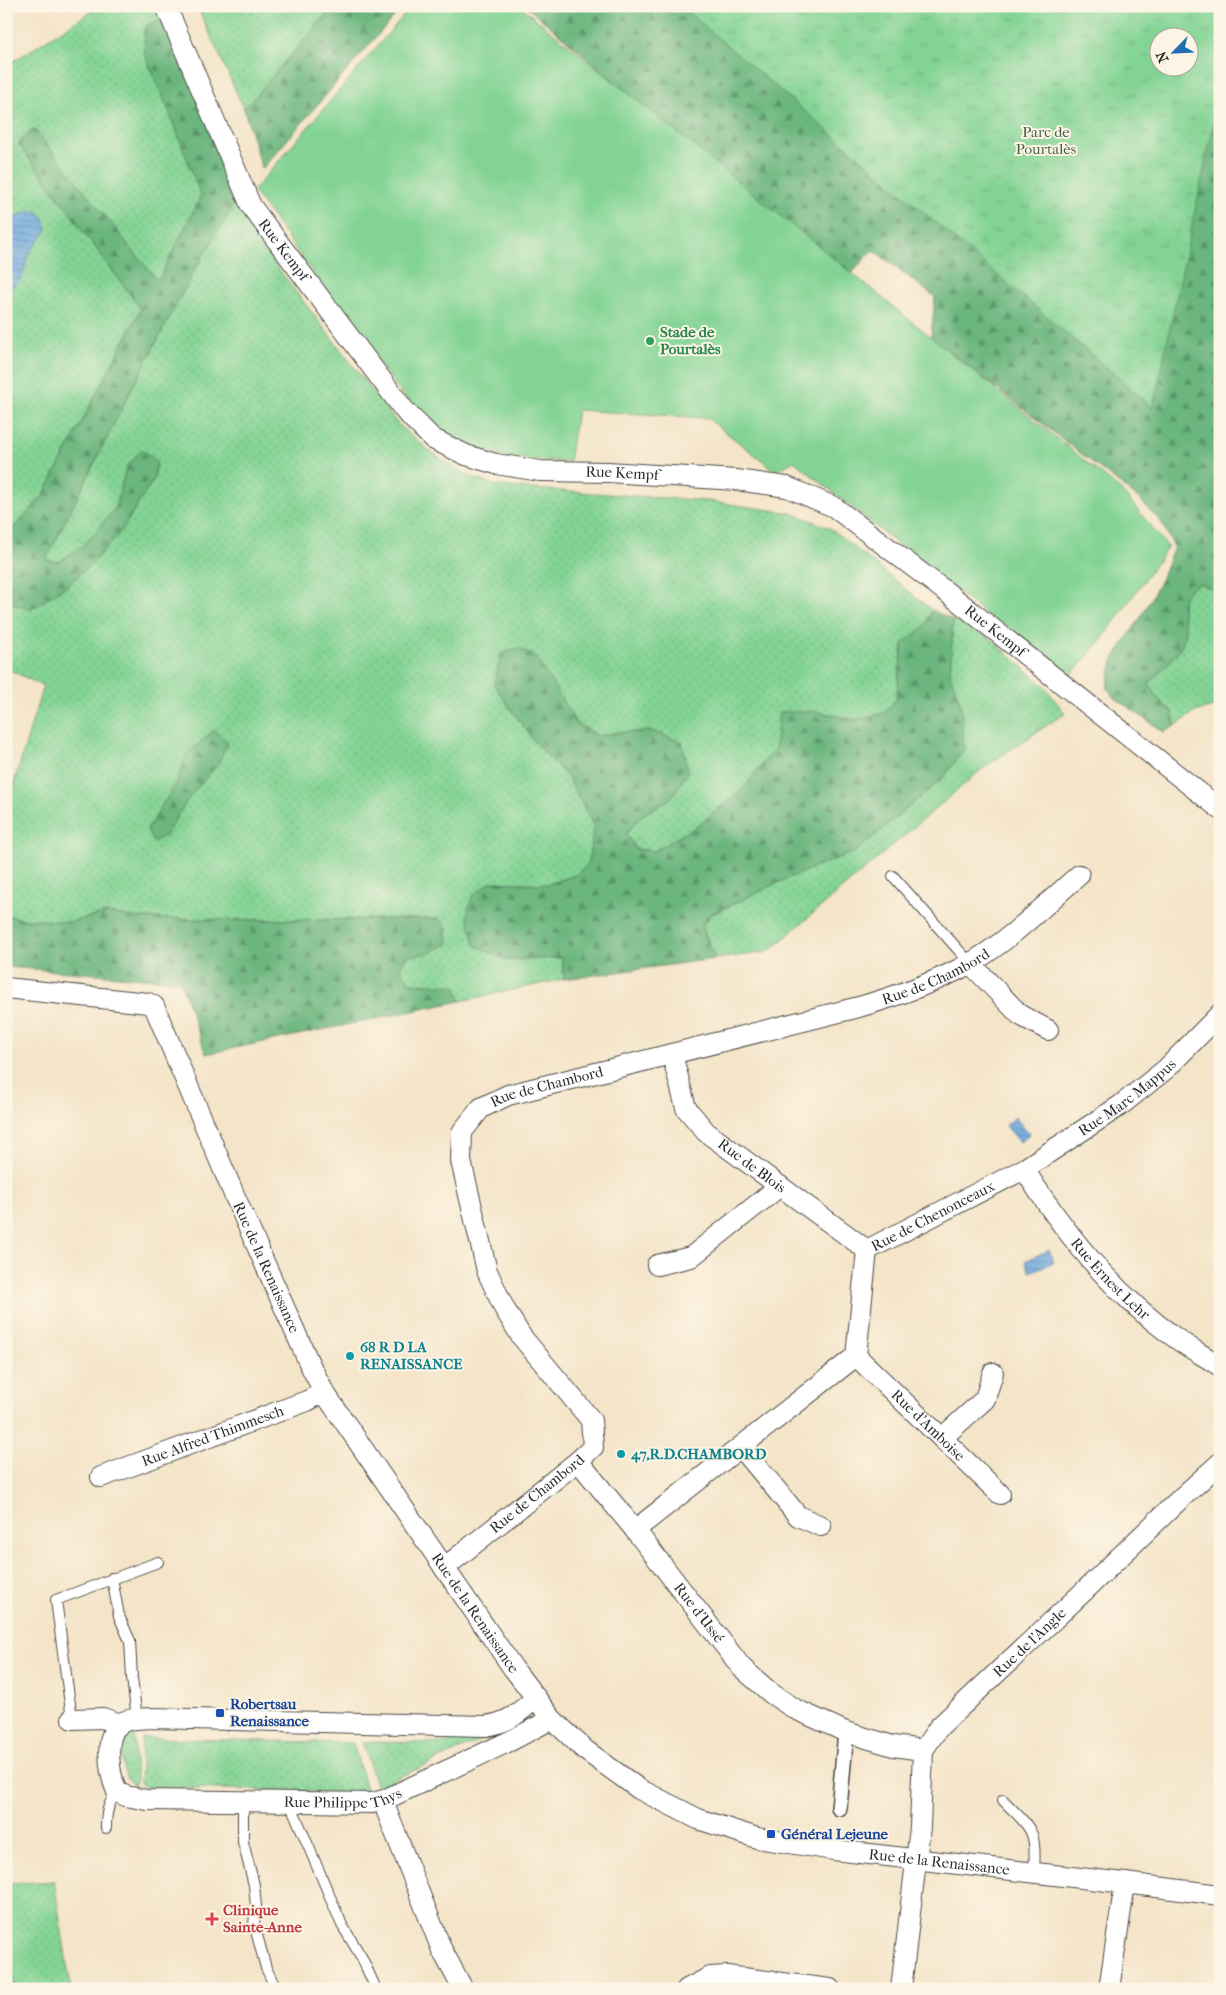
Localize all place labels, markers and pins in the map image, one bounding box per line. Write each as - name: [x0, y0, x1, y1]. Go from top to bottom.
- place label: Stade de Pourtalès: [660, 323, 721, 358]
- marker: Stade de Pourtalès: [644, 335, 656, 347]
- place label: 68 R D LA RENAISSANCE: [360, 1338, 463, 1373]
- marker: 68 R D LA RENAISSANCE: [344, 1350, 356, 1362]
- place label: 47,R.D.CHAMBORD: [630, 1445, 767, 1463]
- marker: 47,R.D.CHAMBORD: [615, 1448, 627, 1460]
- place label: Robertsau Renaissance: [230, 1695, 309, 1730]
- marker: Robertsau Renaissance: [214, 1707, 226, 1719]
- place label: Général Lejeune: [781, 1825, 889, 1843]
- marker: Général Lejeune: [765, 1828, 777, 1840]
- place label: Clinique Sainte-Anne: [223, 1901, 302, 1936]
- marker: Clinique Sainte-Anne: [205, 1912, 219, 1926]

